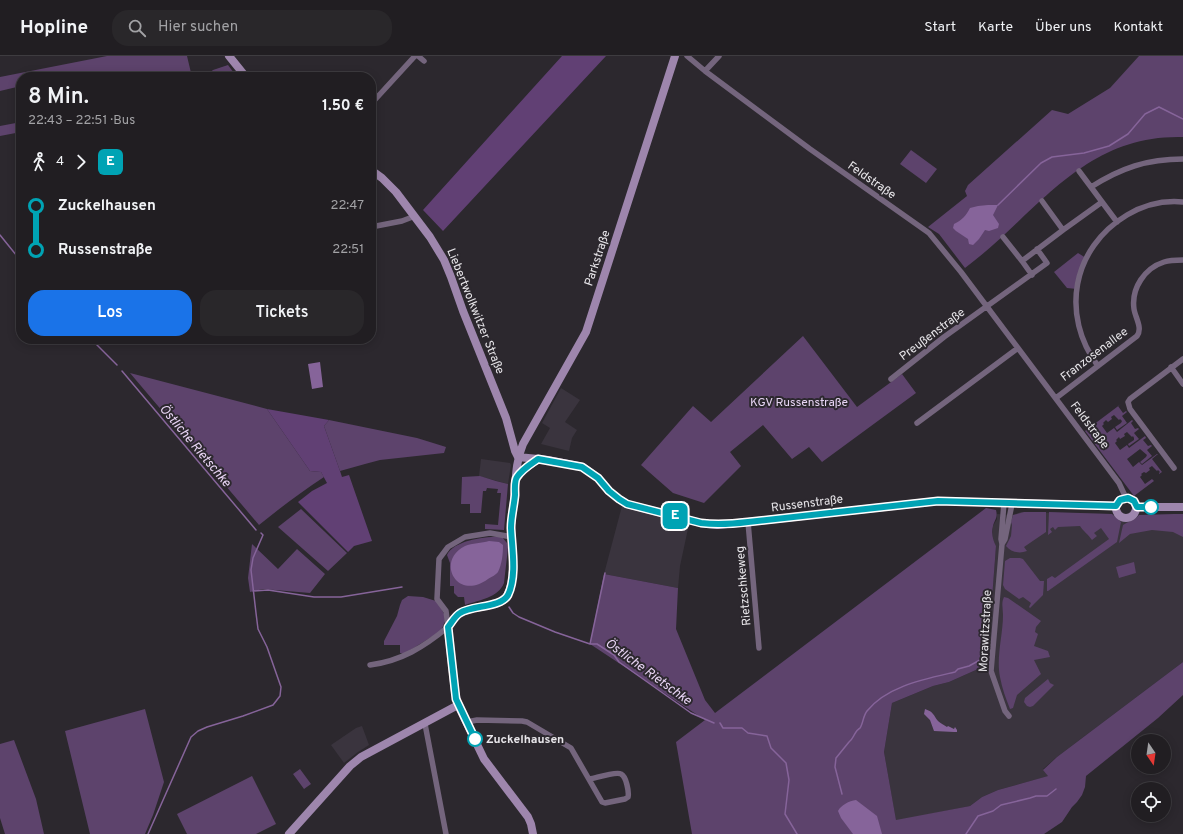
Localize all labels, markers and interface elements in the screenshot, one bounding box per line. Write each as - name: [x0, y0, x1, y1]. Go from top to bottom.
- search box: [112, 10, 392, 46]
- text: Hopline: [20, 16, 88, 40]
- icon: search: [126, 17, 148, 39]
- text: Hier suchen: [158, 18, 238, 37]
- text: Start: [924, 19, 956, 36]
- text: Karte: [978, 19, 1013, 36]
- text: Über uns: [1035, 19, 1092, 36]
- text: Kontakt: [1114, 19, 1163, 36]
- text: 8 Min.: [28, 84, 89, 111]
- text: 1.50 €: [322, 97, 364, 116]
- text: 22:43 – 22:51 · Bus: [28, 113, 135, 129]
- icon: walk: [28, 151, 50, 173]
- icon: forward: [70, 151, 92, 173]
- text: E: [106, 153, 115, 170]
- text: 4: [56, 154, 64, 170]
- street label: Feldstraße: [844, 158, 899, 203]
- text: Zuckelhausen: [58, 197, 156, 216]
- text: 22:47: [330, 198, 364, 214]
- street label: Parkstraße: [581, 228, 615, 288]
- text: Russenstraße: [58, 241, 153, 260]
- text: 22:51: [332, 242, 364, 258]
- street label: Liebertwolkwitzer Straße: [442, 246, 508, 377]
- button: Los: [28, 290, 192, 336]
- button: Tickets: [200, 290, 364, 336]
- street label: Preußenstraße: [896, 305, 969, 365]
- street label: Franzosenallee: [1058, 324, 1132, 385]
- park label: KGV Russenstraße: [750, 395, 848, 411]
- street label: Feldstraße: [1066, 399, 1112, 453]
- water label: Östliche Rietschke: [155, 400, 235, 491]
- street label: Russenstraße: [770, 492, 844, 516]
- unlabelled marker: [1143, 499, 1159, 515]
- line badge: E: [662, 503, 688, 529]
- text: E: [671, 507, 679, 524]
- street label: Rietzschkeweg: [733, 545, 755, 627]
- street label: Morawitzstraße: [976, 590, 996, 673]
- water label: Östliche Rietschke: [602, 634, 696, 709]
- marker: Zuckelhausen: [467, 731, 483, 747]
- place label: Zuckelhausen: [486, 732, 564, 748]
- north arrow: [1131, 734, 1171, 774]
- map controls: [1131, 734, 1171, 822]
- button: locate: [1131, 782, 1171, 822]

